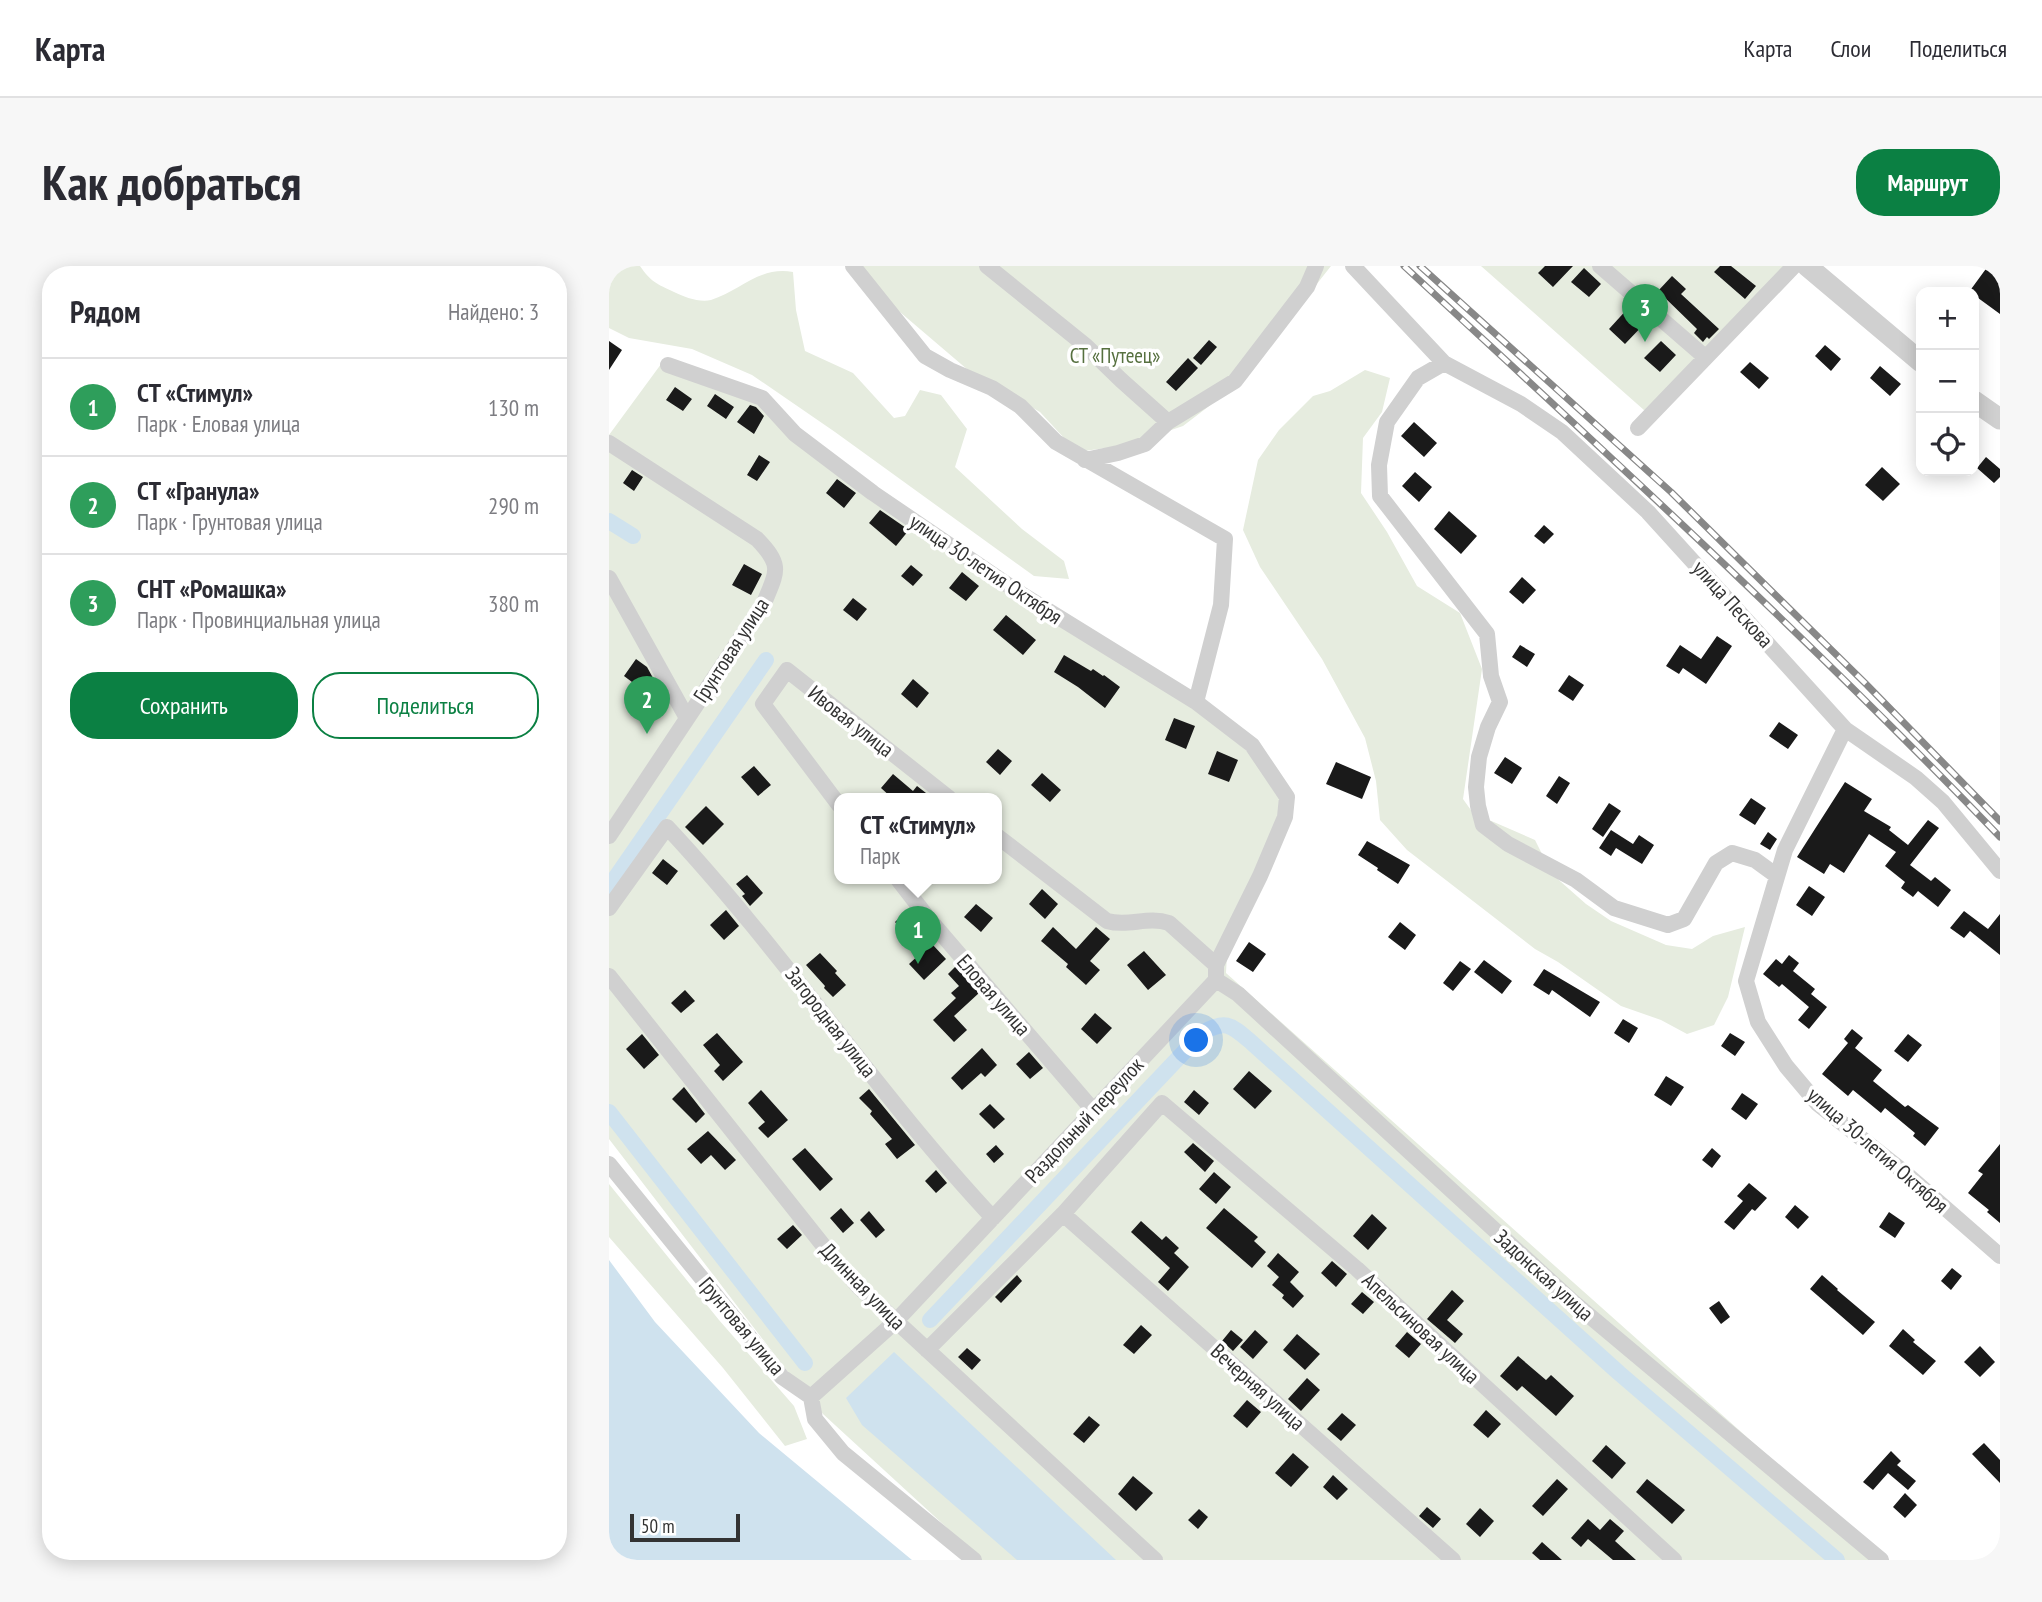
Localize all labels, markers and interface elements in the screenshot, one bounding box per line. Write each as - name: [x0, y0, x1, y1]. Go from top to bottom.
- text: Карта: [35, 27, 105, 70]
- text: Карта: [1744, 33, 1792, 64]
- text: Слои: [1830, 33, 1871, 64]
- text: Поделиться: [1909, 33, 2007, 64]
- button: Маршрут: [1856, 149, 2000, 216]
- text: Как добраться: [42, 150, 301, 214]
- pin: 3: [1622, 284, 1668, 342]
- map controls: [1916, 287, 1979, 476]
- button: +: [1916, 287, 1979, 350]
- text: Рядом: [70, 292, 141, 331]
- text: Найдено: 3: [448, 297, 539, 326]
- park label: СТ «Путеец»: [1070, 342, 1160, 369]
- button: −: [1916, 350, 1979, 413]
- text: СТ «Стимул»: [137, 376, 253, 409]
- text: 1: [88, 393, 99, 422]
- text: 130 m: [488, 393, 539, 422]
- text: Парк · Еловая улица: [137, 409, 300, 438]
- button: locate: [1916, 413, 1979, 476]
- text: СТ «Гранула»: [137, 474, 260, 507]
- text: 2: [88, 491, 99, 520]
- text: 290 m: [488, 491, 539, 520]
- text: Парк · Грунтовая улица: [137, 507, 323, 536]
- street label: улица 30-летия Октября: [904, 508, 1068, 630]
- street label: улица Пескова: [1687, 555, 1779, 653]
- text: СНТ «Ромашка»: [137, 572, 287, 605]
- text: 3: [88, 589, 99, 618]
- text: 380 m: [488, 589, 539, 618]
- street label: Грунтовая улица: [687, 593, 775, 707]
- text: Парк · Провинциальная улица: [137, 605, 381, 634]
- button: Сохранить: [70, 672, 298, 739]
- button: Поделиться: [312, 672, 539, 739]
- pin: 2: [624, 676, 670, 734]
- street label: Ивовая улица: [803, 679, 899, 763]
- popup: [834, 793, 1002, 884]
- text: СТ «Стимул»: [860, 808, 976, 841]
- text: Парк: [860, 841, 900, 870]
- pin: 1: [895, 906, 941, 964]
- street label: Еловая улица: [951, 949, 1037, 1041]
- street label: Загородная улица: [779, 961, 883, 1083]
- your location: [1179, 1023, 1213, 1057]
- street label: Раздольный переулок: [1019, 1052, 1149, 1188]
- street label: улица 30-летия Октября: [1802, 1081, 1954, 1219]
- street label: Задонская улица: [1489, 1223, 1599, 1327]
- street label: Длинная улица: [815, 1237, 911, 1335]
- street label: Апельсиновая улица: [1357, 1267, 1485, 1389]
- street label: Грунтовая улица: [693, 1272, 791, 1380]
- street label: Вечерняя улица: [1205, 1338, 1311, 1436]
- scale bar: [630, 1511, 740, 1543]
- text: 50 m: [641, 1514, 675, 1538]

